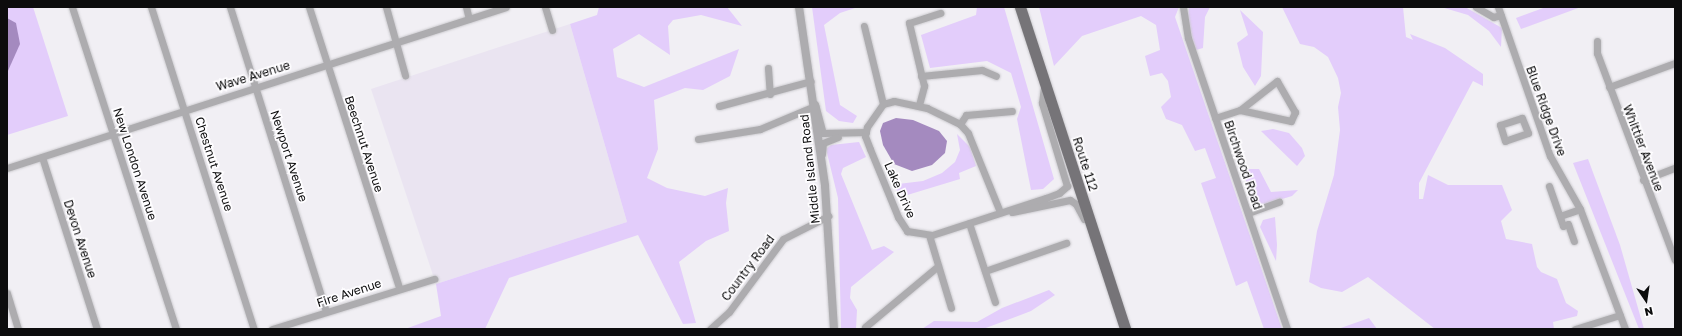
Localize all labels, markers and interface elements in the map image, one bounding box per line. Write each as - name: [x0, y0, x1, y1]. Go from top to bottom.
- street label: Wave Avenue: [214, 58, 292, 94]
- street label: Blue Ridge Drive: [1523, 64, 1569, 158]
- street label: Beechnut Avenue: [342, 94, 386, 194]
- street label: Whittier Avenue: [1620, 103, 1666, 193]
- street label: New London Avenue: [110, 106, 160, 222]
- street label: Newport Avenue: [267, 108, 311, 204]
- street label: Middle Island Road: [797, 114, 823, 224]
- street label: Chestnut Avenue: [192, 115, 236, 213]
- street label: Birchwood Road: [1221, 119, 1265, 211]
- street label: Route 112: [1070, 135, 1100, 193]
- street label: Lake Drive: [881, 160, 919, 220]
- street label: Devon Avenue: [61, 198, 99, 280]
- street label: Country Road: [719, 232, 777, 304]
- street label: Fire Avenue: [315, 276, 383, 310]
- north arrow: [1626, 280, 1666, 320]
- text: N: [1643, 305, 1654, 319]

